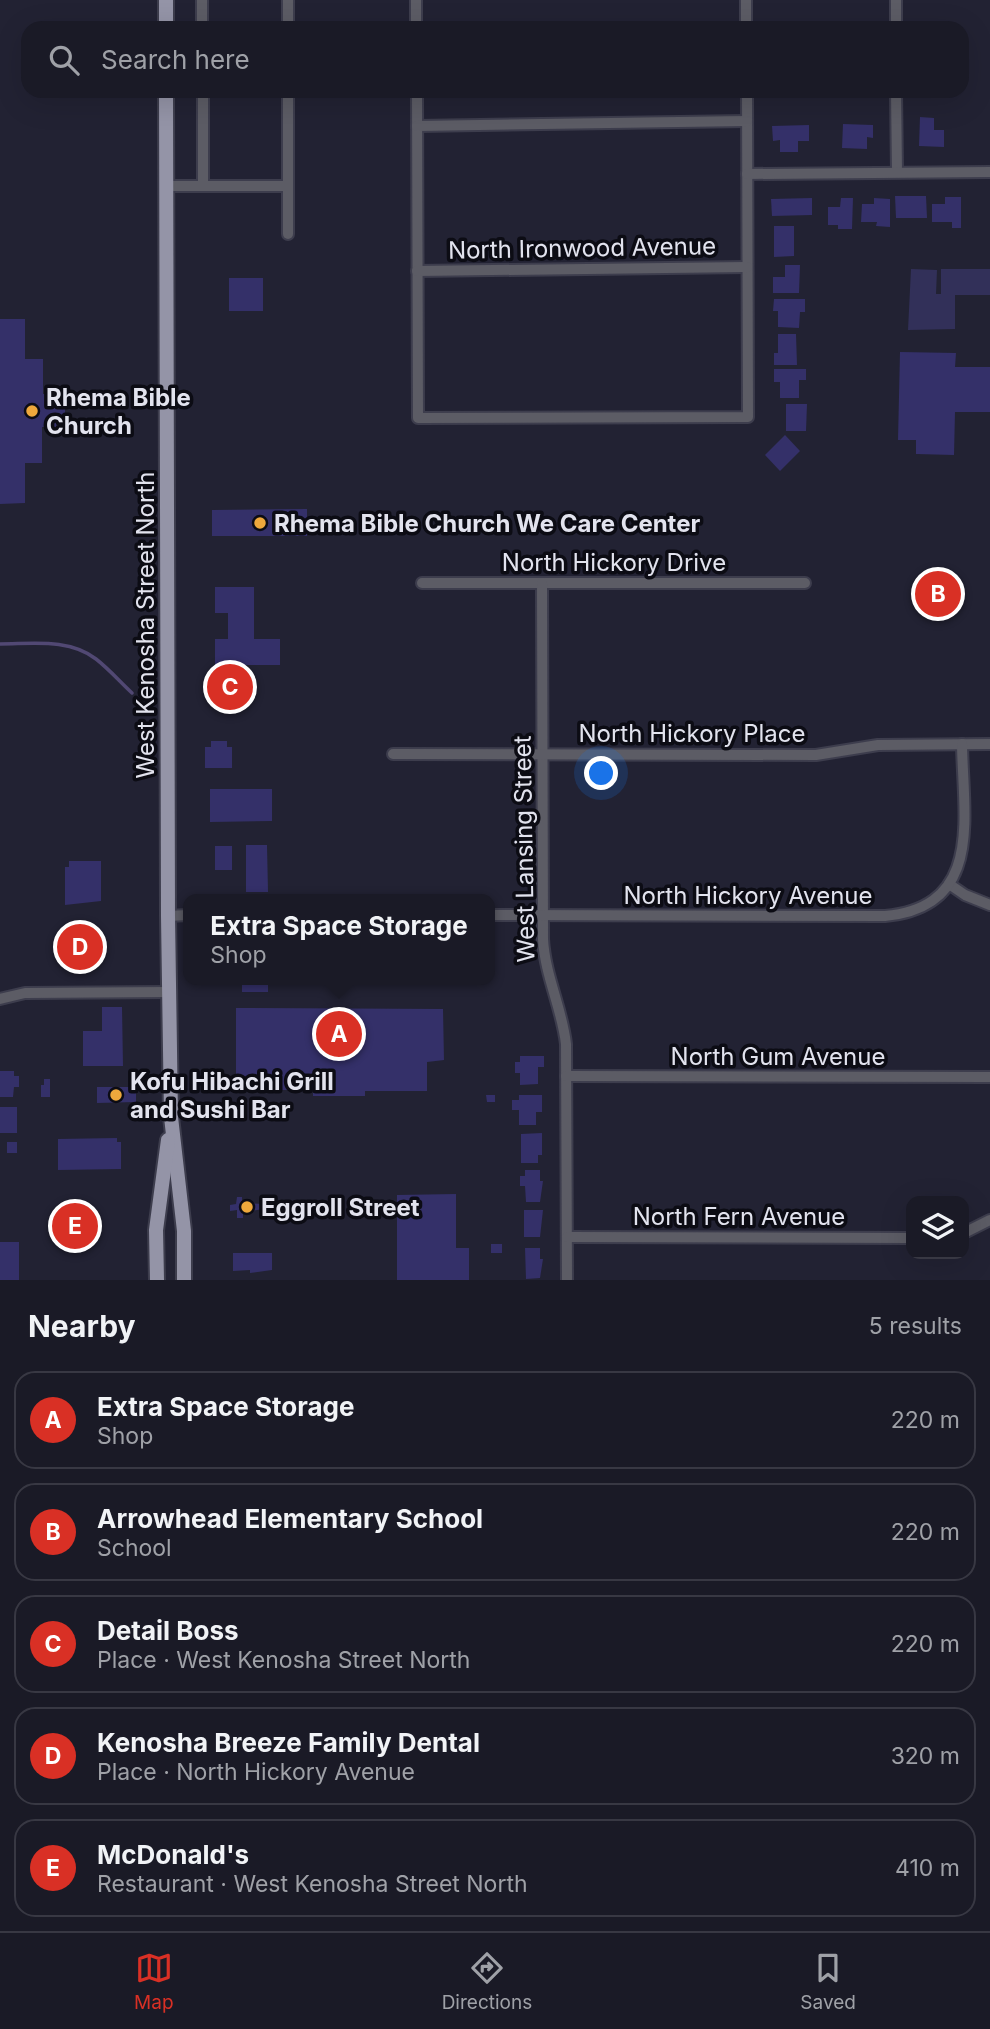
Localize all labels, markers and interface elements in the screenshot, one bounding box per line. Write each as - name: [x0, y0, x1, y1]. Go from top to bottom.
- search box: [21, 21, 969, 98]
- icon: search: [45, 41, 83, 79]
- text: Search here: [101, 44, 250, 75]
- street label: North Ironwood Avenue: [448, 231, 716, 265]
- place label: Rhema Bible Church: [46, 383, 191, 440]
- marker: Rhema Bible Church: [24, 403, 40, 419]
- street label: West Kenosha Street North: [131, 472, 160, 778]
- place label: Rhema Bible Church We Care Center: [274, 509, 700, 538]
- marker: Rhema Bible Church We Care Center: [252, 515, 268, 531]
- street label: North Hickory Drive: [502, 548, 726, 577]
- pin: B: [915, 568, 961, 620]
- pin: C: [207, 661, 253, 713]
- street label: North Hickory Place: [578, 719, 806, 748]
- street label: West Lansing Street: [508, 735, 540, 963]
- your location: [584, 756, 618, 790]
- street label: North Hickory Avenue: [623, 881, 873, 910]
- popup: [183, 894, 495, 985]
- text: Extra Space Storage: [210, 910, 468, 941]
- pin: D: [57, 921, 103, 973]
- text: Shop: [210, 941, 267, 969]
- pin: A: [316, 1008, 362, 1060]
- street label: North Gum Avenue: [671, 1042, 885, 1071]
- place label: Kofu Hibachi Grill and Sushi Bar: [130, 1067, 334, 1124]
- marker: Kofu Hibachi Grill and Sushi Bar: [108, 1087, 124, 1103]
- place label: Eggroll Street: [261, 1193, 420, 1222]
- map controls: [906, 1196, 969, 1259]
- button: layers: [906, 1196, 969, 1259]
- marker: Eggroll Street: [239, 1199, 255, 1215]
- pin: E: [52, 1200, 98, 1252]
- street label: North Fern Avenue: [633, 1202, 845, 1231]
- text: Nearby: [28, 1308, 136, 1344]
- text: 5 results: [869, 1312, 962, 1340]
- text: Extra Space Storage: [97, 1391, 354, 1422]
- text: A: [44, 1406, 62, 1434]
- text: 220 m: [891, 1406, 960, 1434]
- text: Shop: [97, 1422, 153, 1450]
- text: Arrowhead Elementary School: [97, 1503, 483, 1534]
- text: B: [45, 1518, 61, 1546]
- text: 220 m: [891, 1518, 960, 1546]
- text: School: [97, 1534, 172, 1562]
- text: Detail Boss: [97, 1615, 239, 1646]
- text: C: [44, 1630, 62, 1658]
- text: 220 m: [891, 1630, 960, 1658]
- text: Place · West Kenosha Street North: [97, 1646, 470, 1674]
- text: Kenosha Breeze Family Dental: [97, 1727, 480, 1758]
- text: D: [45, 1742, 61, 1770]
- text: 320 m: [891, 1742, 960, 1770]
- text: Place · North Hickory Avenue: [97, 1758, 415, 1786]
- text: McDonald's: [97, 1839, 249, 1870]
- text: E: [46, 1854, 60, 1882]
- text: 410 m: [895, 1854, 960, 1882]
- text: Restaurant · West Kenosha Street North: [97, 1870, 528, 1898]
- tab: Map: [134, 1949, 174, 2014]
- tab: Directions: [442, 1949, 532, 2014]
- tab: Saved: [800, 1949, 856, 2014]

